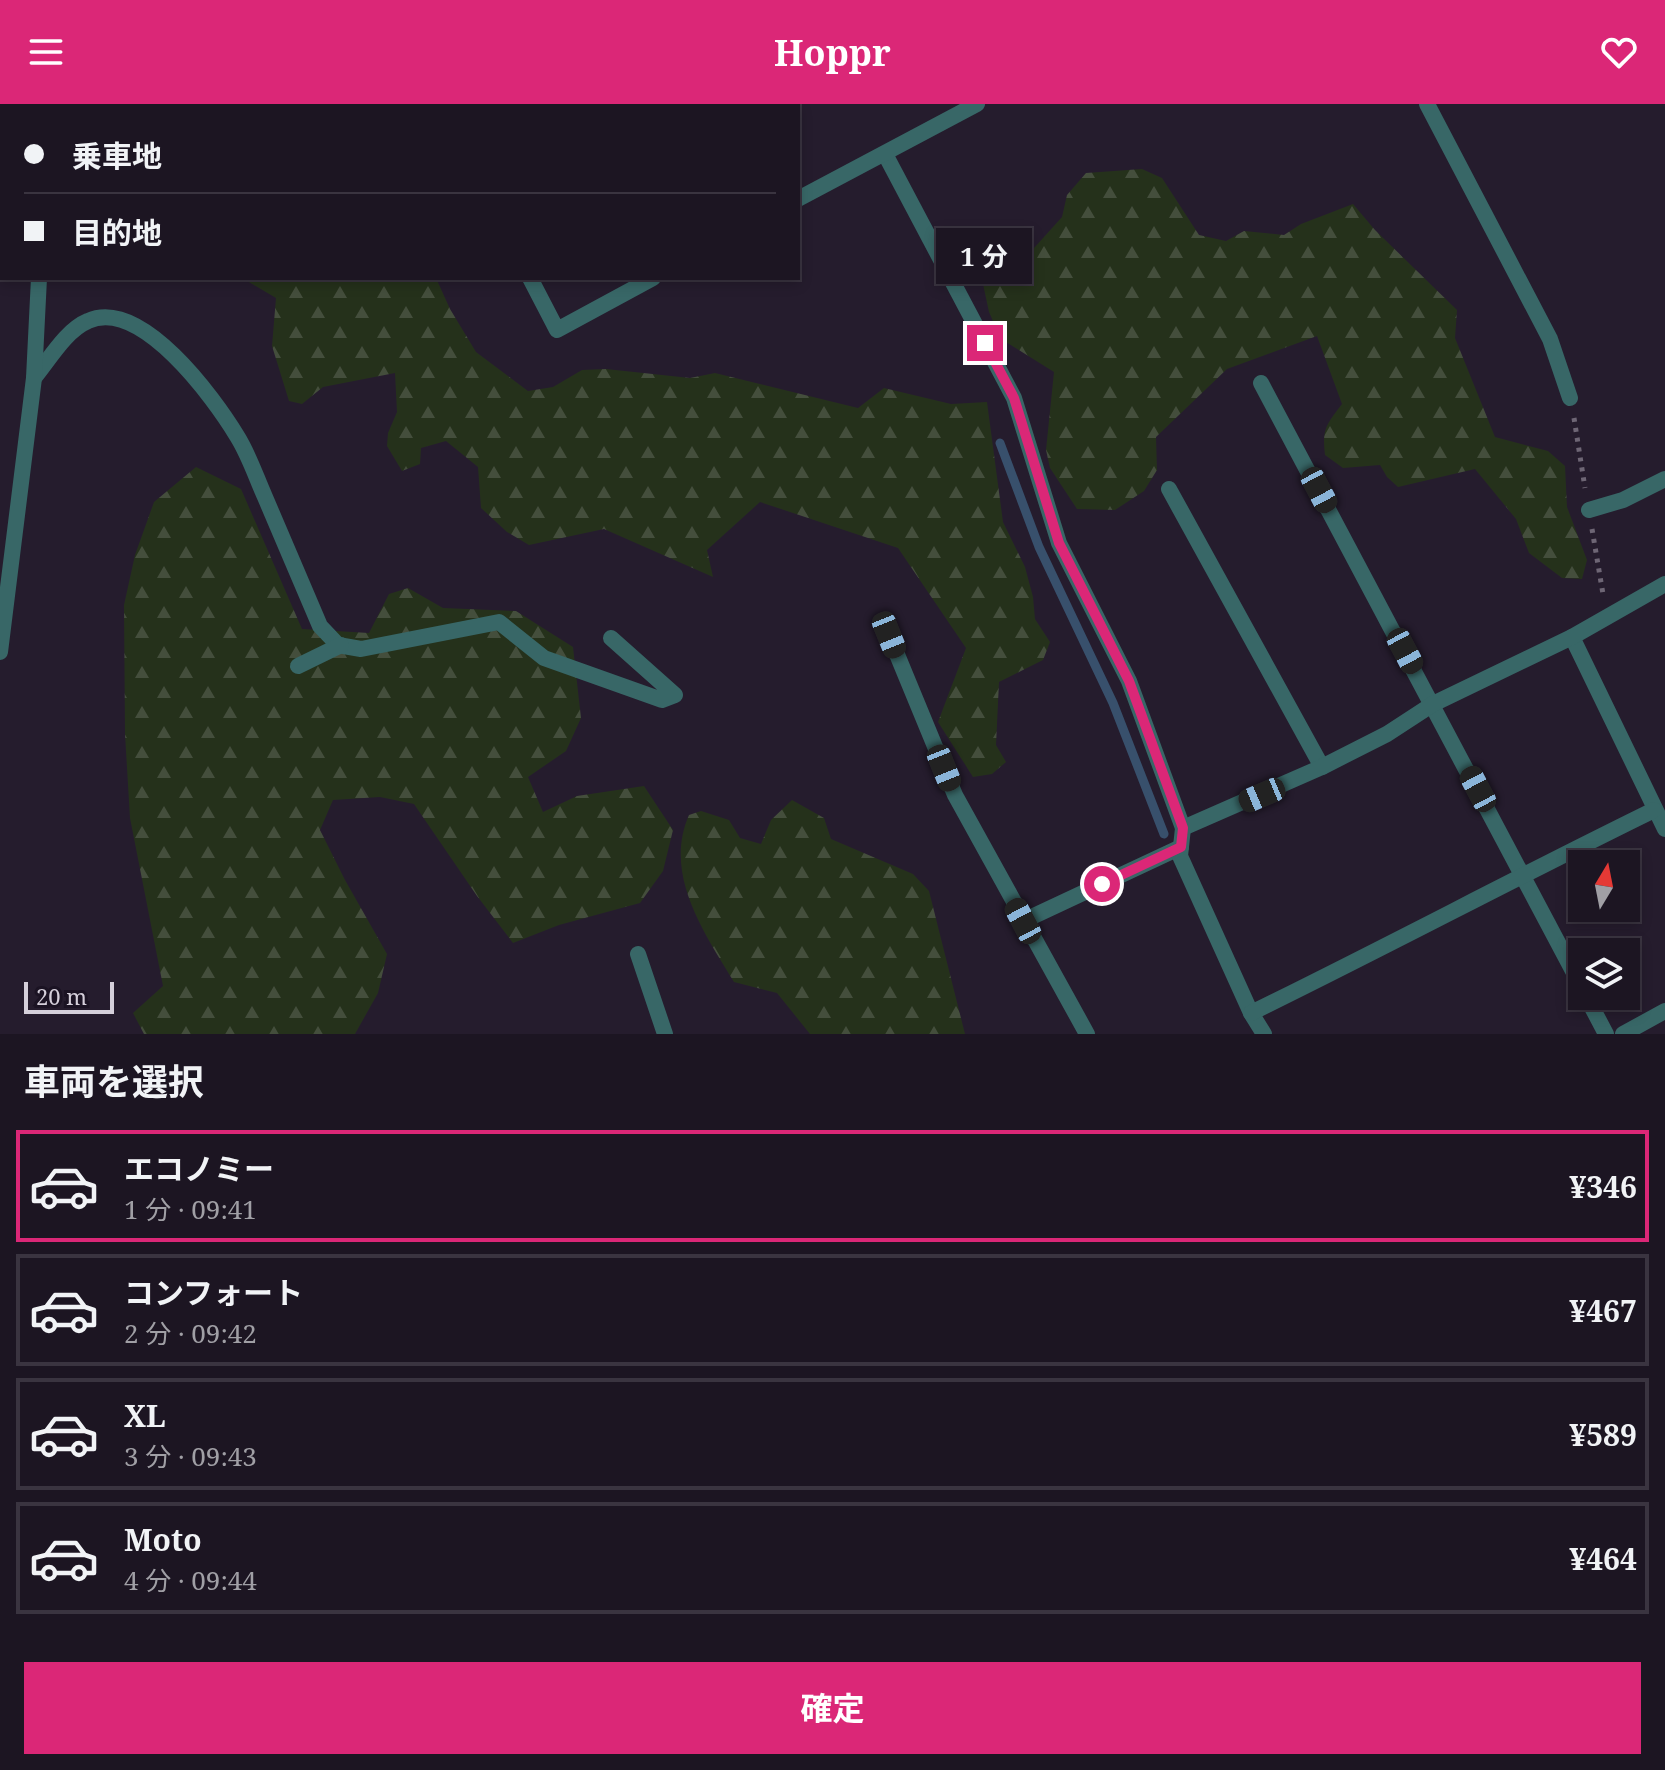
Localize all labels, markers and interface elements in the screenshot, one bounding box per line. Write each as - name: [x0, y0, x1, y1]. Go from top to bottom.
- text: Hoppr: [774, 28, 891, 77]
- icon: menu: [24, 30, 68, 74]
- icon: heart: [1597, 30, 1641, 74]
- text: 乗車地: [72, 135, 162, 176]
- text: 目的地: [72, 212, 162, 253]
- callout: 1 分: [937, 227, 1033, 283]
- text: 1 分: [960, 238, 1008, 274]
- route end: [967, 325, 1003, 361]
- car: [1297, 463, 1341, 517]
- car: [869, 608, 909, 662]
- car: [1383, 624, 1427, 678]
- car: [924, 741, 964, 795]
- car: [1456, 762, 1500, 816]
- car: [1235, 775, 1289, 815]
- north arrow: [1568, 850, 1640, 922]
- map controls: [1568, 850, 1640, 1010]
- route start: [1084, 866, 1120, 902]
- car: [1001, 894, 1045, 948]
- button: layers: [1568, 938, 1640, 1010]
- scale bar: [24, 978, 114, 1014]
- text: 20 m: [36, 981, 87, 1011]
- text: 車両を選択: [24, 1057, 204, 1106]
- text: エコノミー: [124, 1148, 274, 1189]
- icon: car: [28, 1150, 100, 1222]
- text: ¥346: [1569, 1166, 1637, 1207]
- text: 1 分 · 09:41: [124, 1191, 257, 1227]
- text: コンフォート: [124, 1272, 303, 1313]
- icon: car: [28, 1274, 100, 1346]
- text: ¥467: [1569, 1290, 1637, 1331]
- text: 2 分 · 09:42: [124, 1315, 257, 1351]
- text: XL: [124, 1395, 166, 1436]
- icon: car: [28, 1398, 100, 1470]
- text: ¥589: [1569, 1414, 1637, 1455]
- text: 3 分 · 09:43: [124, 1438, 257, 1474]
- text: Moto: [124, 1519, 202, 1560]
- icon: car: [28, 1522, 100, 1594]
- text: ¥464: [1569, 1538, 1637, 1579]
- text: 4 分 · 09:44: [124, 1562, 257, 1598]
- button: 確定: [24, 1662, 1641, 1754]

